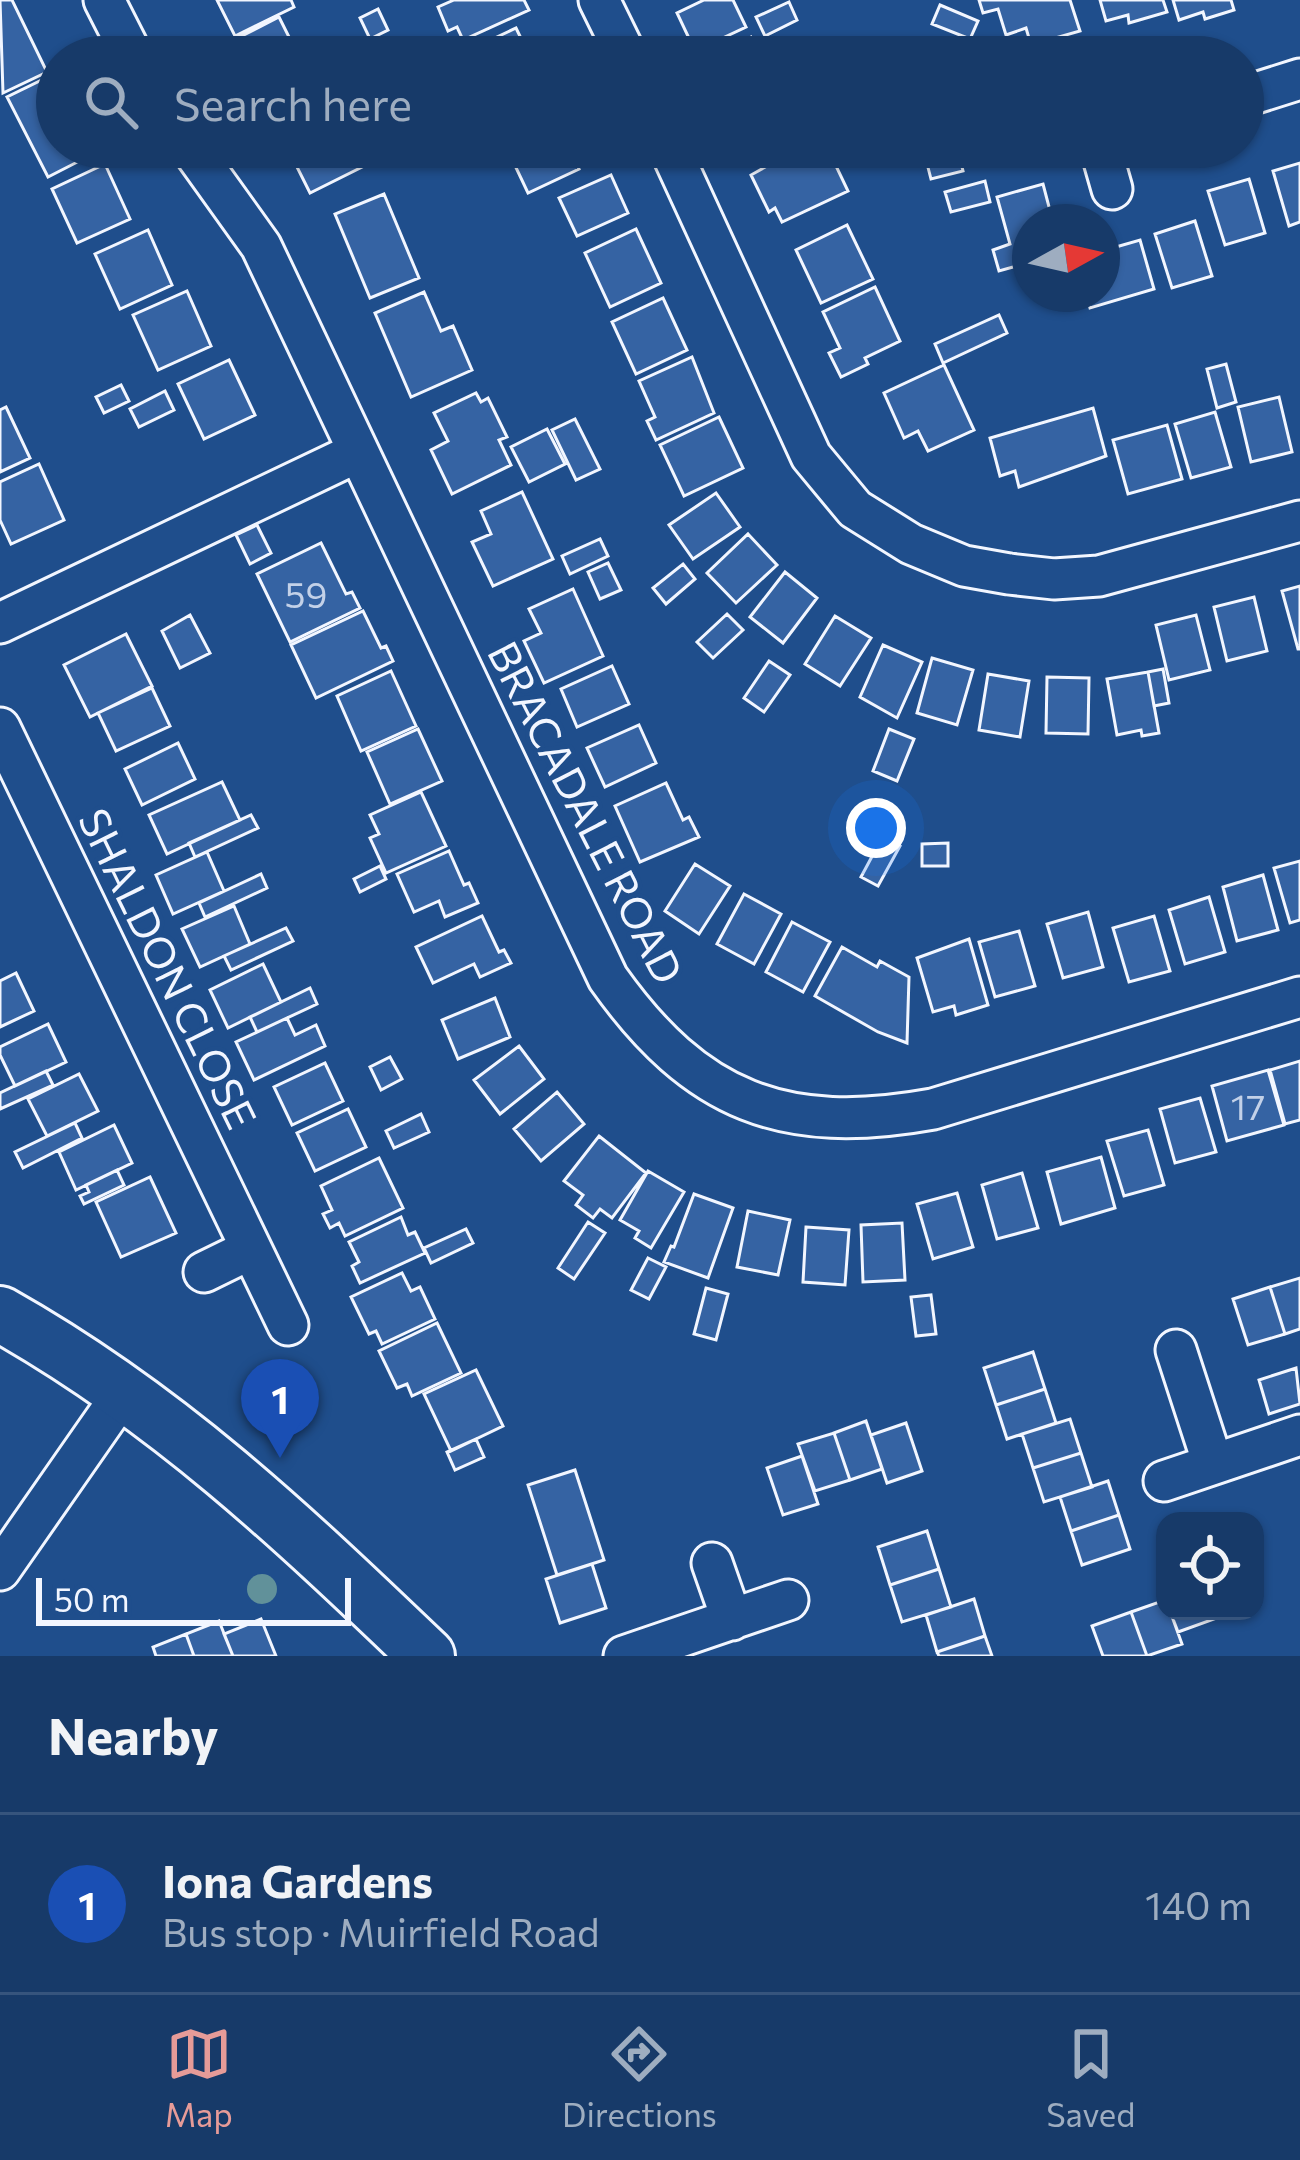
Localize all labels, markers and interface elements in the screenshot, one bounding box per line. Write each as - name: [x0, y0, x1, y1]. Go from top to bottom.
- search box: [36, 36, 1264, 168]
- icon: search: [78, 69, 144, 135]
- text: Search here: [174, 75, 412, 130]
- north arrow: [1012, 204, 1120, 312]
- house number: 59: [285, 571, 327, 615]
- street label: BRACADALE ROAD: [478, 632, 696, 992]
- your location: [846, 798, 906, 858]
- street label: SHALDON CLOSE: [69, 799, 269, 1137]
- house number: 17: [1231, 1083, 1265, 1127]
- pin: 1: [241, 1359, 319, 1458]
- map controls: [1156, 1512, 1264, 1620]
- button: locate: [1156, 1512, 1264, 1620]
- scale bar: [36, 1572, 351, 1625]
- text: 50 m: [54, 1578, 130, 1619]
- text: Nearby: [48, 1703, 218, 1766]
- text: Iona Gardens: [162, 1852, 433, 1907]
- text: 1: [78, 1880, 96, 1928]
- text: 140 m: [1145, 1880, 1252, 1928]
- text: Bus stop · Muirfield Road: [162, 1907, 600, 1955]
- tab: Map: [165, 2021, 233, 2134]
- tab: Directions: [562, 2021, 717, 2134]
- tab: Saved: [1046, 2021, 1135, 2134]

